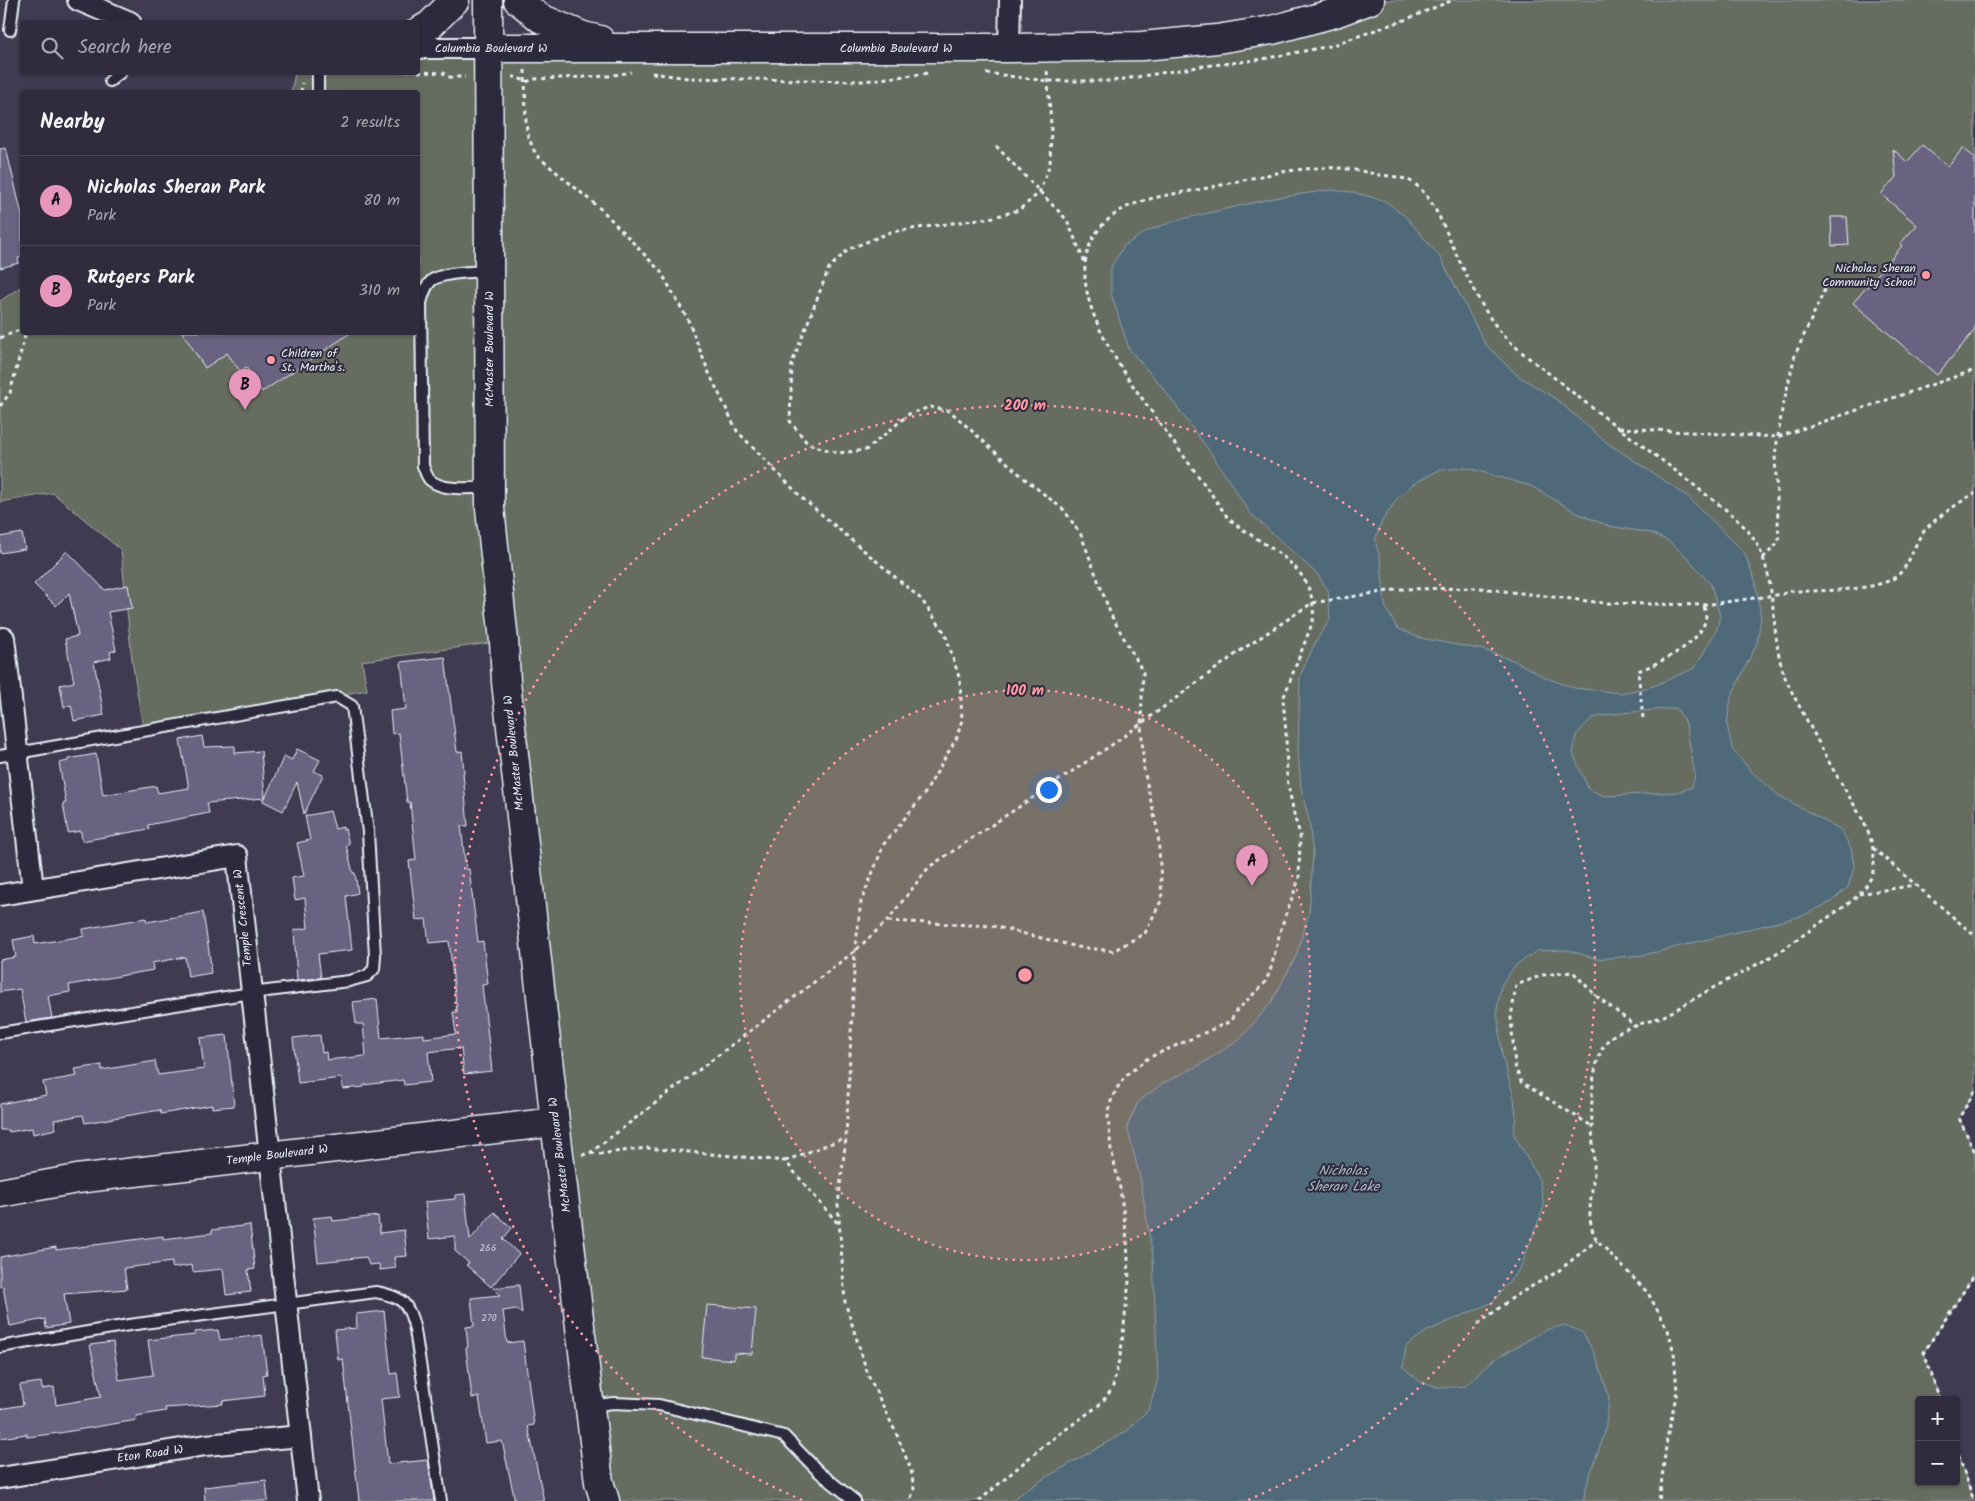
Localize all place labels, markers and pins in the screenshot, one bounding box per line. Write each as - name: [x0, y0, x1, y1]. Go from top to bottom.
- place label: Nicholas Sheran Community School: [1822, 259, 1916, 292]
- marker: Nicholas Sheran Community School: [1920, 269, 1932, 281]
- place label: Children of St. Martha's.: [281, 344, 345, 377]
- marker: Children of St. Martha's.: [265, 354, 277, 366]
- pin: B: [229, 369, 261, 410]
- pin: A: [1236, 845, 1268, 886]
- centre of rings: [1016, 966, 1034, 984]

